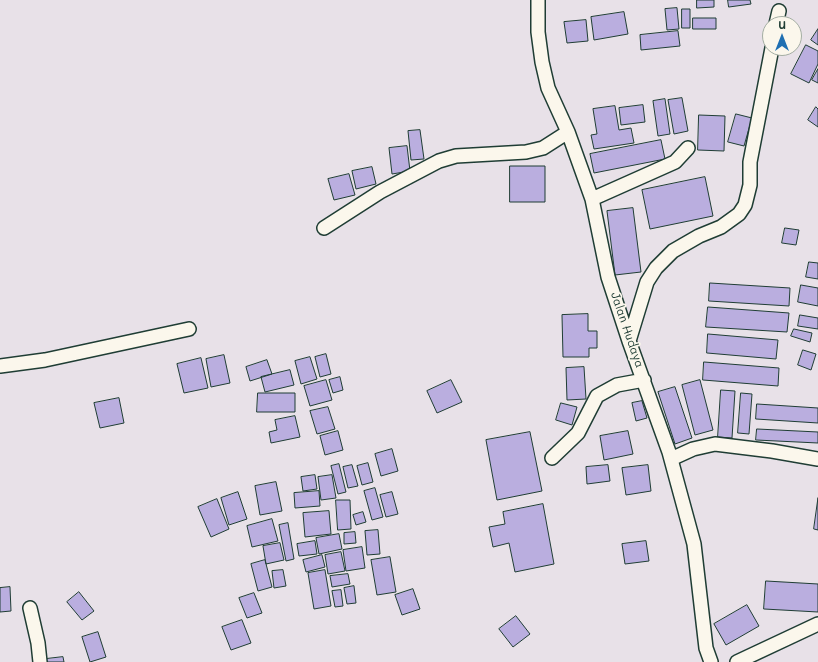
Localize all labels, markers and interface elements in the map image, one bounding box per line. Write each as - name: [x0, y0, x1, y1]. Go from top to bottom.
- north arrow: [762, 16, 802, 56]
- text: U: [778, 17, 786, 32]
- street label: Jalan Hudaya: [607, 290, 647, 370]

